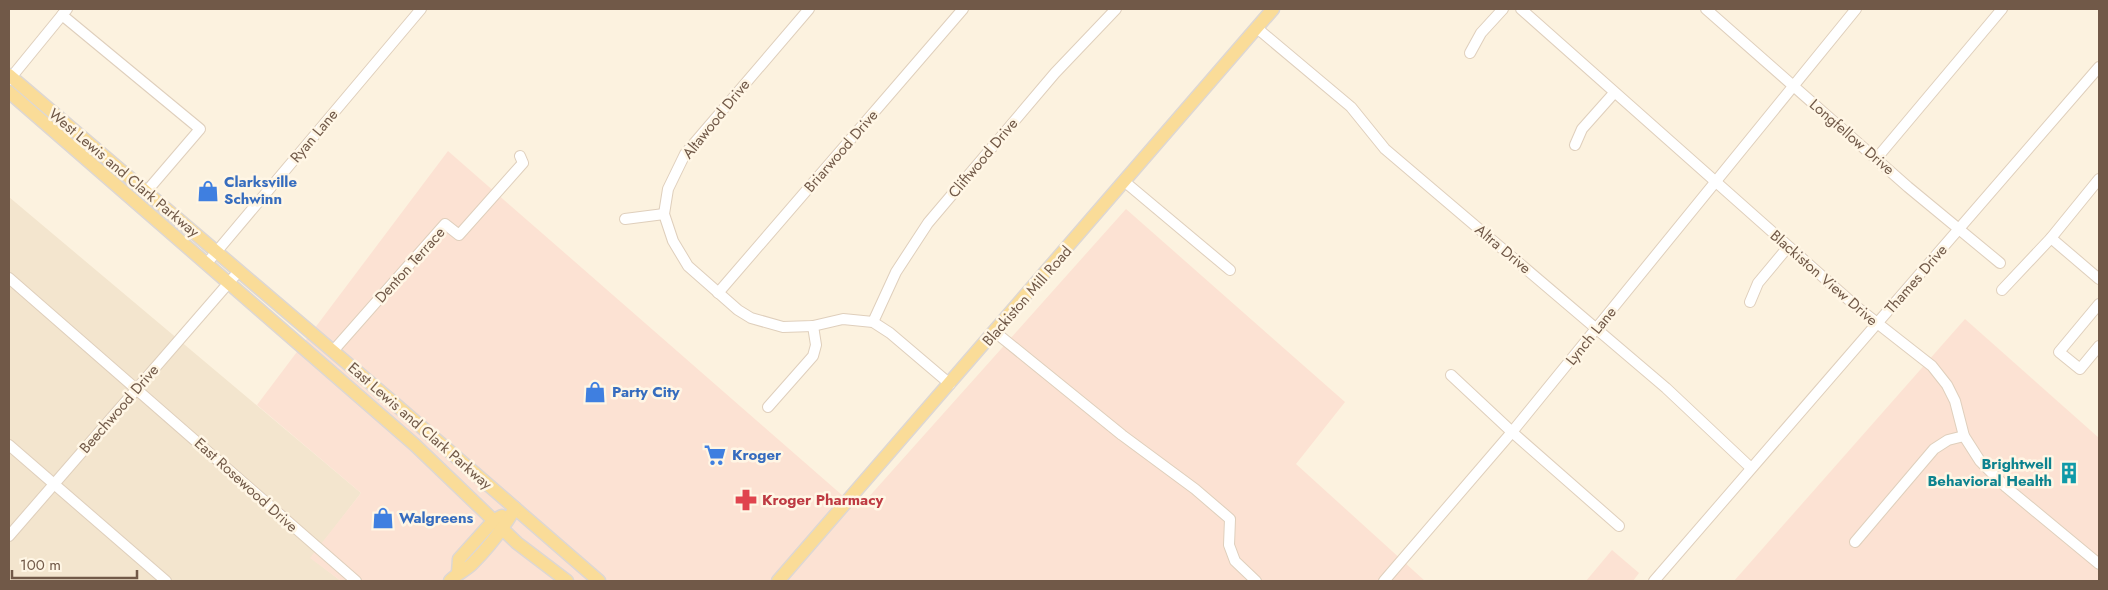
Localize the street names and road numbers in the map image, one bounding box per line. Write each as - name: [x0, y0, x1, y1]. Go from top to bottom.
- street label: Altawood Drive: [677, 74, 755, 164]
- street label: Longfellow Drive: [1805, 94, 1900, 180]
- street label: West Lewis and Clark Parkway: [44, 103, 204, 243]
- street label: Ryan Lane: [285, 104, 343, 168]
- street label: Briarwood Drive: [799, 105, 883, 197]
- street label: Cliftwood Drive: [943, 113, 1023, 203]
- street label: Altra Drive: [1470, 219, 1536, 279]
- street label: Denton Terrace: [370, 222, 450, 308]
- street label: Blackiston View Drive: [1765, 225, 1883, 331]
- street label: Thames Drive: [1880, 239, 1952, 318]
- street label: Blackiston Mill Road: [977, 241, 1077, 351]
- street label: Lynch Lane: [1561, 302, 1622, 370]
- street label: East Lewis and Clark Parkway: [343, 357, 497, 495]
- street label: Beechwood Drive: [74, 359, 164, 458]
- street label: East Rosewood Drive: [189, 432, 303, 538]

